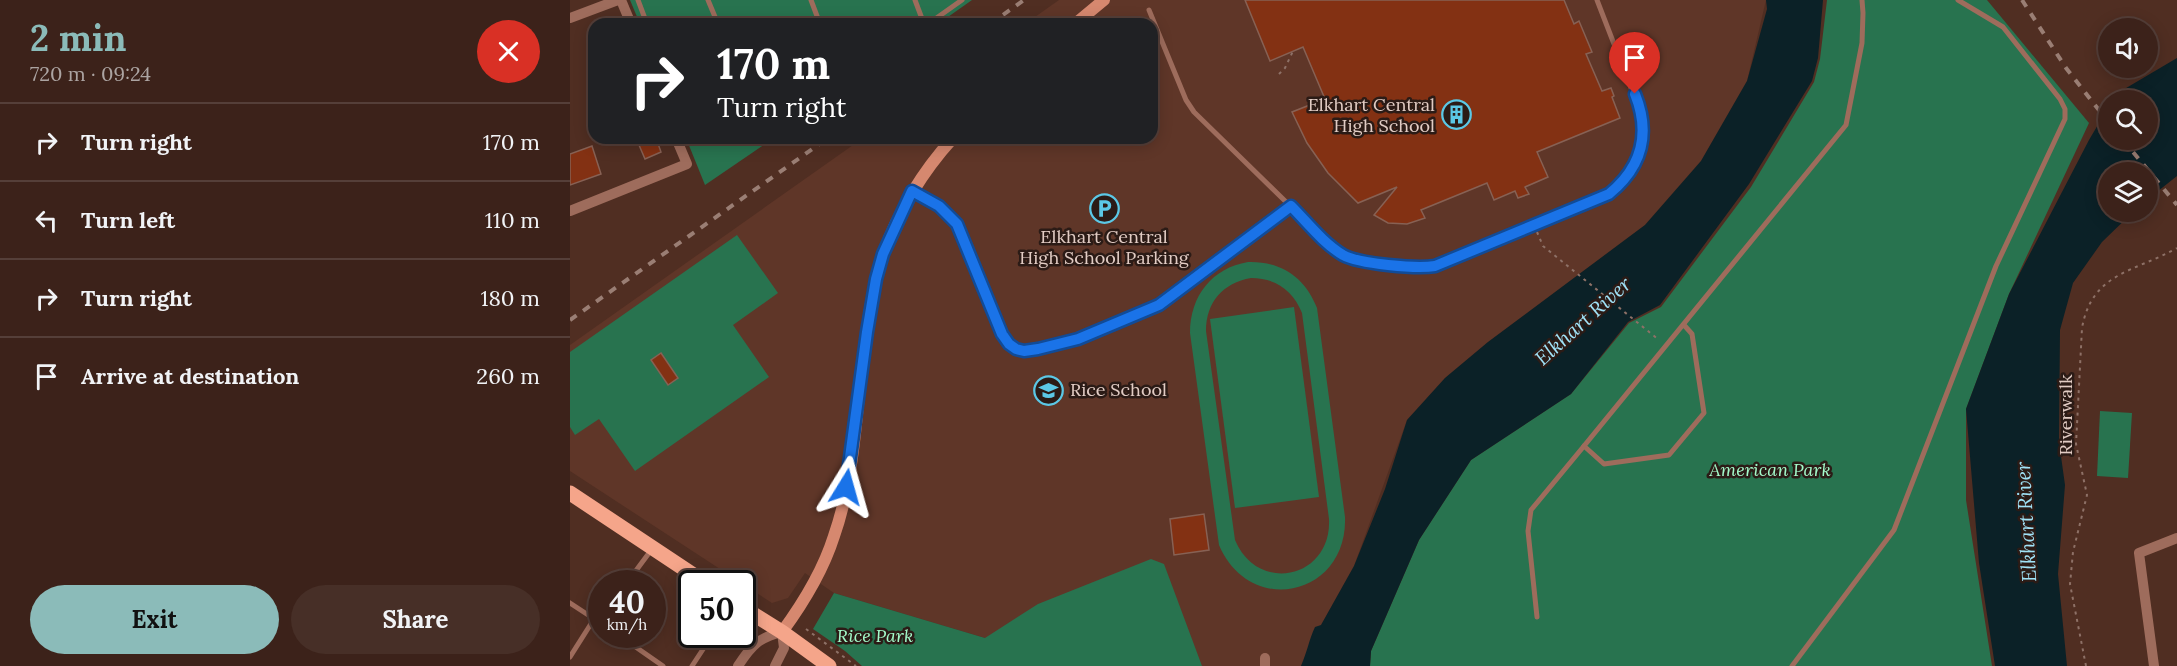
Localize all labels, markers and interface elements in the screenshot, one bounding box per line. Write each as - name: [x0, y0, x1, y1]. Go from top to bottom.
- text: 2 min: [30, 15, 127, 61]
- map controls: [2098, 18, 2158, 222]
- button: sound: [2098, 18, 2158, 78]
- button: close: [477, 20, 540, 83]
- pin: [1609, 32, 1660, 94]
- text: 170 m: [717, 37, 830, 91]
- icon: arrive: [1618, 41, 1651, 74]
- icon: right: [618, 42, 696, 120]
- text: 720 m · 09:24: [30, 61, 151, 86]
- text: Turn right: [717, 90, 846, 124]
- button: search: [2098, 90, 2158, 150]
- place label: Elkhart Central High School: [1308, 93, 1435, 137]
- building icon: Elkhart Central High School: [1440, 99, 1472, 131]
- icon: right: [30, 126, 63, 159]
- text: Turn right: [81, 128, 192, 156]
- text: 170 m: [483, 128, 540, 156]
- button: layers: [2098, 162, 2158, 222]
- parking icon: Elkhart Central High School Parking: [1088, 192, 1120, 224]
- icon: left: [30, 204, 63, 237]
- text: Turn left: [81, 206, 175, 234]
- text: 110 m: [485, 206, 540, 234]
- place label: Elkhart Central High School Parking: [1019, 225, 1190, 269]
- water label: Elkhart River: [1529, 270, 1637, 370]
- icon: right: [30, 282, 63, 315]
- text: Turn right: [81, 284, 192, 312]
- text: 180 m: [481, 284, 540, 312]
- icon: arrive: [30, 360, 63, 393]
- text: Arrive at destination: [81, 362, 299, 390]
- text: 260 m: [476, 362, 540, 390]
- school or university icon: Rice School: [1033, 374, 1065, 406]
- street label: Riverwalk: [2054, 374, 2077, 456]
- place label: Rice School: [1070, 378, 1167, 401]
- position arrow: [814, 455, 878, 519]
- park label: American Park: [1708, 458, 1831, 481]
- water label: Elkhart River: [2010, 460, 2041, 583]
- speed limit sign: 50: [678, 570, 756, 648]
- text: 40: [609, 583, 645, 621]
- button: Exit: [30, 585, 279, 654]
- button: Share: [291, 585, 540, 654]
- text: km/h: [607, 615, 647, 634]
- park label: Rice Park: [837, 624, 913, 647]

